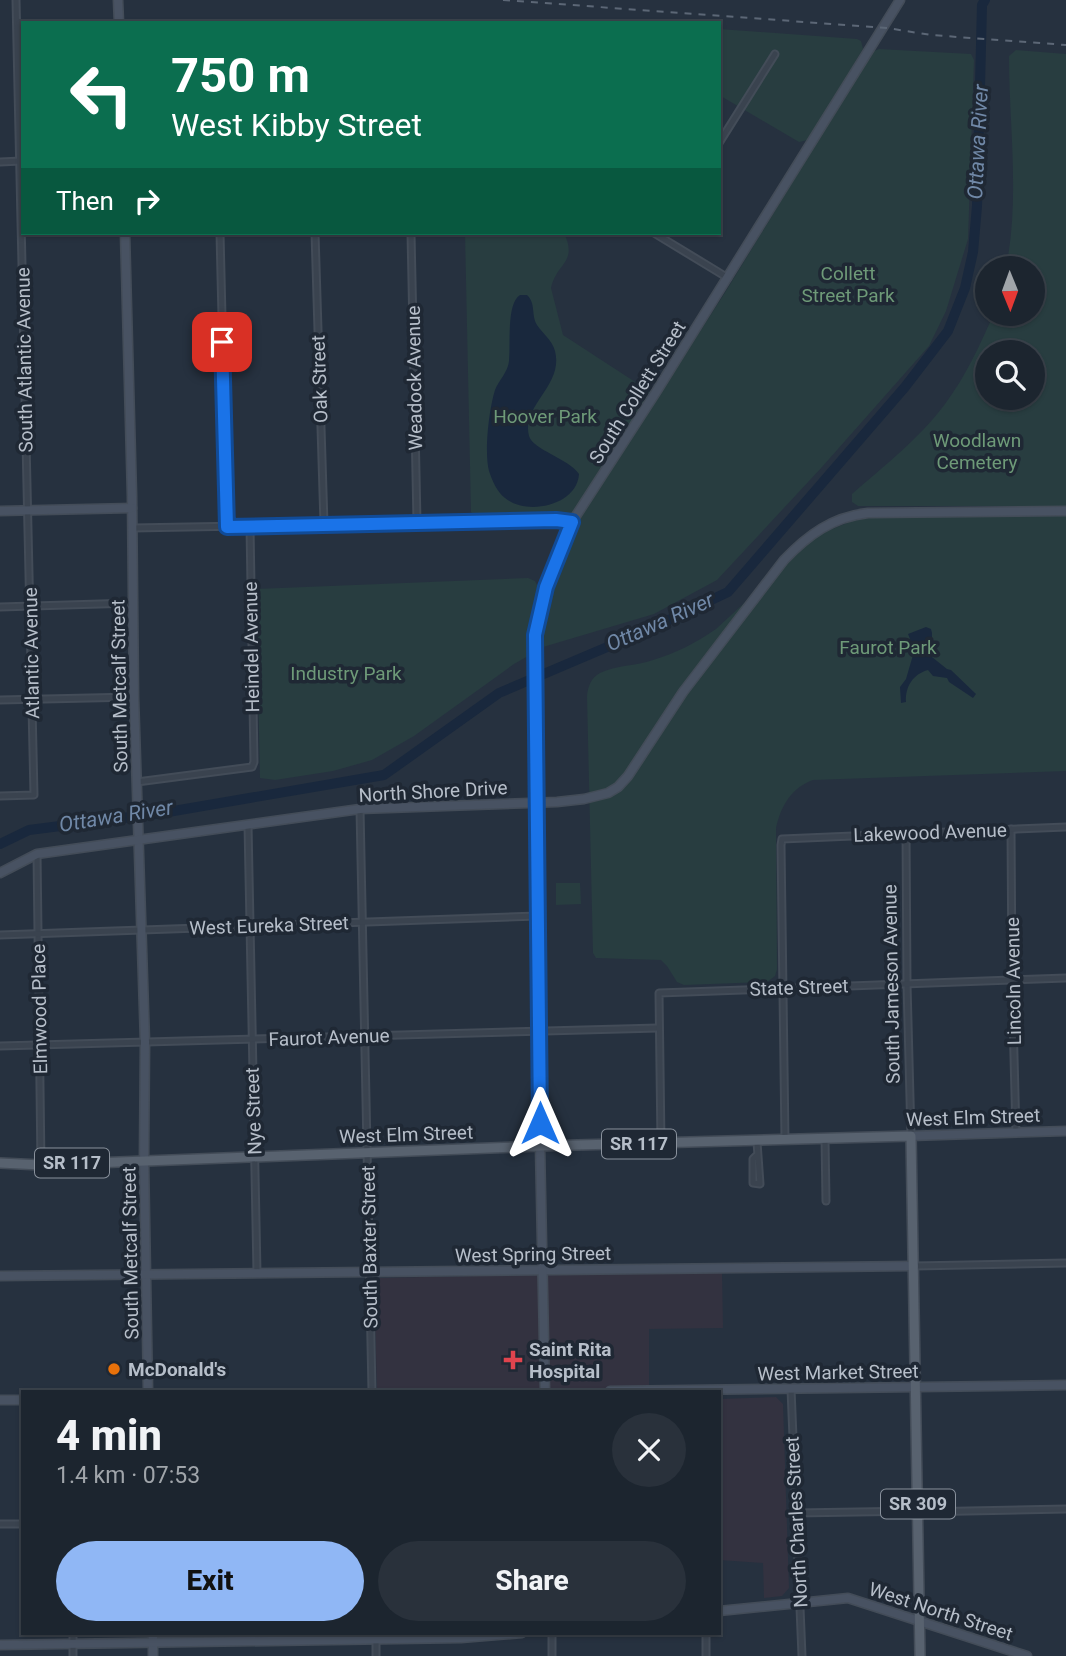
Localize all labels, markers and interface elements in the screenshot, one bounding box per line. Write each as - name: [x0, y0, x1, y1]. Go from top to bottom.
- text: 750 m: [171, 47, 310, 104]
- icon: left: [56, 49, 147, 140]
- water label: Ottawa River: [963, 83, 993, 200]
- text: West Kibby Street: [171, 106, 422, 144]
- icon: right: [128, 182, 166, 220]
- text: Then: [56, 186, 114, 216]
- north arrow: [975, 256, 1045, 326]
- map controls: [975, 256, 1045, 410]
- park label: Collett Street Park: [801, 262, 895, 307]
- street label: South Atlantic Avenue: [11, 267, 38, 453]
- street label: Weadock Avenue: [402, 305, 427, 451]
- pin: [192, 312, 252, 372]
- street label: South Collett Street: [584, 317, 691, 468]
- icon: arrive: [203, 323, 241, 361]
- street label: Oak Street: [306, 335, 333, 423]
- button: search: [975, 340, 1045, 410]
- park label: Hoover Park: [493, 405, 597, 428]
- park label: Woodlawn Cemetery: [933, 429, 1021, 474]
- street label: Heindel Avenue: [239, 581, 264, 713]
- street label: Atlantic Avenue: [19, 587, 44, 719]
- water label: Ottawa River: [603, 587, 718, 656]
- street label: South Metcalf Street: [106, 599, 133, 773]
- park label: Faurot Park: [839, 636, 937, 659]
- park label: Industry Park: [290, 662, 402, 685]
- street label: North Shore Drive: [358, 776, 508, 807]
- water label: Ottawa River: [57, 795, 176, 837]
- street label: Lakewood Avenue: [853, 818, 1007, 847]
- street label: South Jameson Avenue: [878, 884, 905, 1084]
- street label: West Eureka Street: [189, 911, 349, 940]
- street label: Lincoln Avenue: [1001, 917, 1026, 1045]
- street label: Elmwood Place: [27, 944, 52, 1074]
- street label: State Street: [749, 974, 849, 1001]
- street label: Faurot Avenue: [268, 1024, 390, 1051]
- street label: Nye Street: [240, 1067, 267, 1155]
- position arrow: [503, 1086, 577, 1160]
- street label: West Elm Street: [906, 1104, 1041, 1131]
- street label: West Elm Street: [339, 1121, 474, 1148]
- road number: SR 117: [602, 1129, 676, 1158]
- road number: SR 117: [35, 1148, 109, 1178]
- street label: South Baxter Street: [357, 1165, 382, 1329]
- street label: South Metcalf Street: [117, 1166, 144, 1340]
- street label: West Spring Street: [455, 1242, 611, 1267]
- place label: Saint Rita Hospital: [529, 1338, 612, 1383]
- marker: Saint Rita Hospital: [503, 1350, 523, 1370]
- place label: McDonald's: [128, 1358, 226, 1381]
- street label: West Market Street: [757, 1360, 919, 1385]
- marker: McDonald's: [106, 1361, 122, 1377]
- text: 4 min: [56, 1411, 162, 1460]
- button: close: [612, 1413, 686, 1487]
- street label: North Charles Street: [781, 1436, 812, 1608]
- text: 1.4 km · 07:53: [56, 1462, 200, 1489]
- road number: SR 309: [881, 1490, 955, 1518]
- button: Exit: [56, 1541, 364, 1621]
- button: Share: [378, 1541, 686, 1621]
- street label: West North Street: [866, 1577, 1016, 1646]

